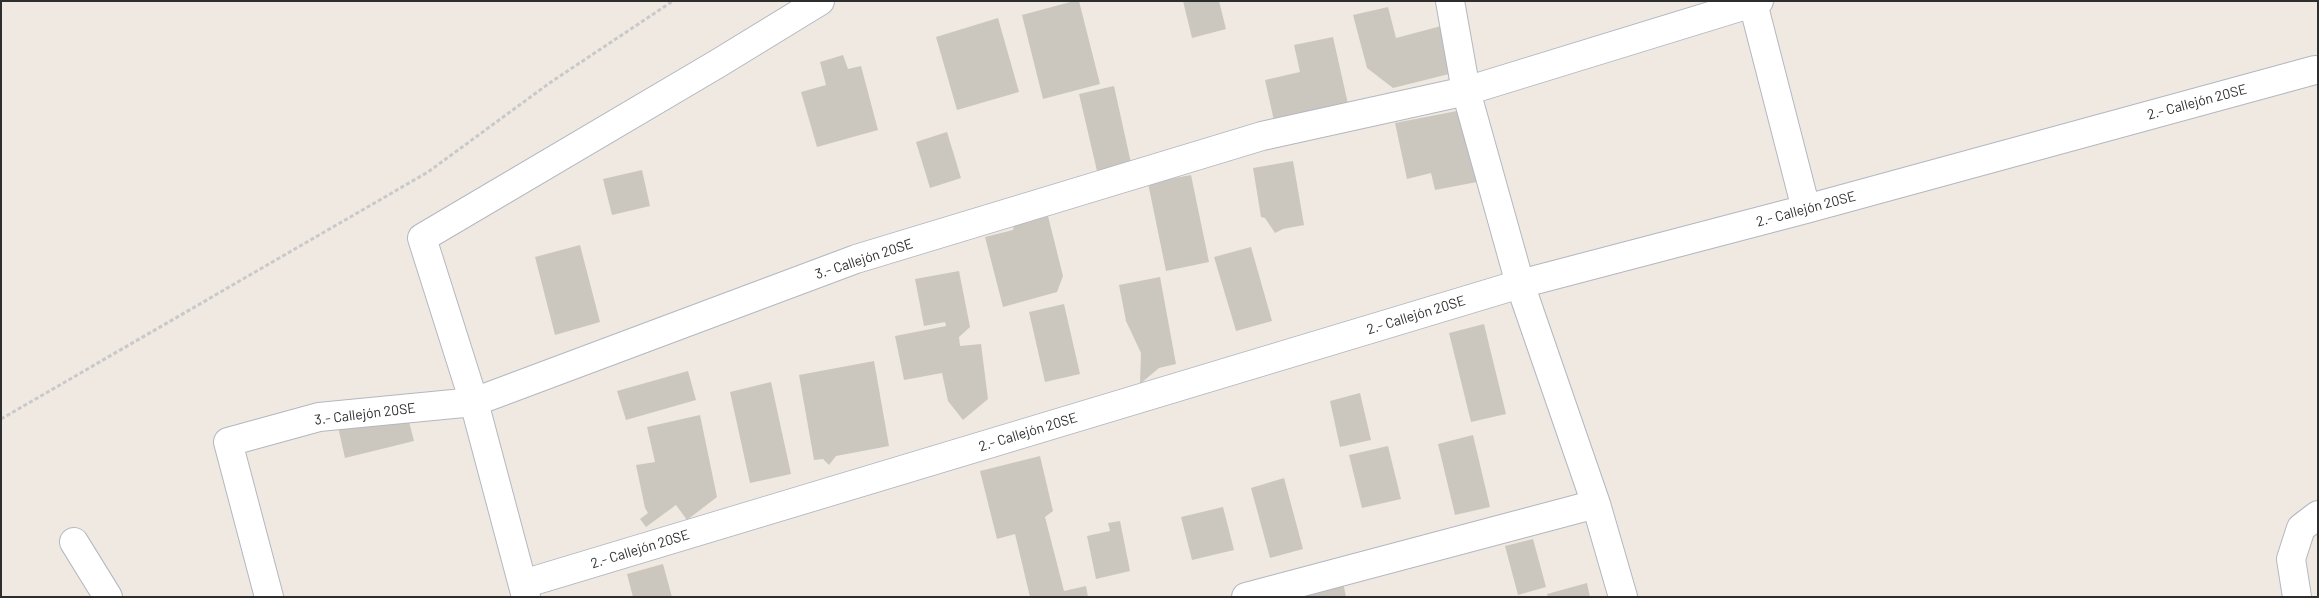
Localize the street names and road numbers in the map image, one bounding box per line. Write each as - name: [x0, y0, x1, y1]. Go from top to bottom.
- street label: 2.- Callejón 20SE: [2145, 81, 2249, 123]
- street label: 2.- Callejón 20SE: [1754, 188, 1858, 230]
- street label: 3.- Callejón 20SE: [813, 235, 915, 283]
- street label: 2.- Callejón 20SE: [1365, 292, 1467, 338]
- street label: 3.- Callejón 20SE: [313, 399, 417, 429]
- street label: 2.- Callejón 20SE: [977, 409, 1079, 455]
- street label: 2.- Callejón 20SE: [589, 526, 691, 572]

